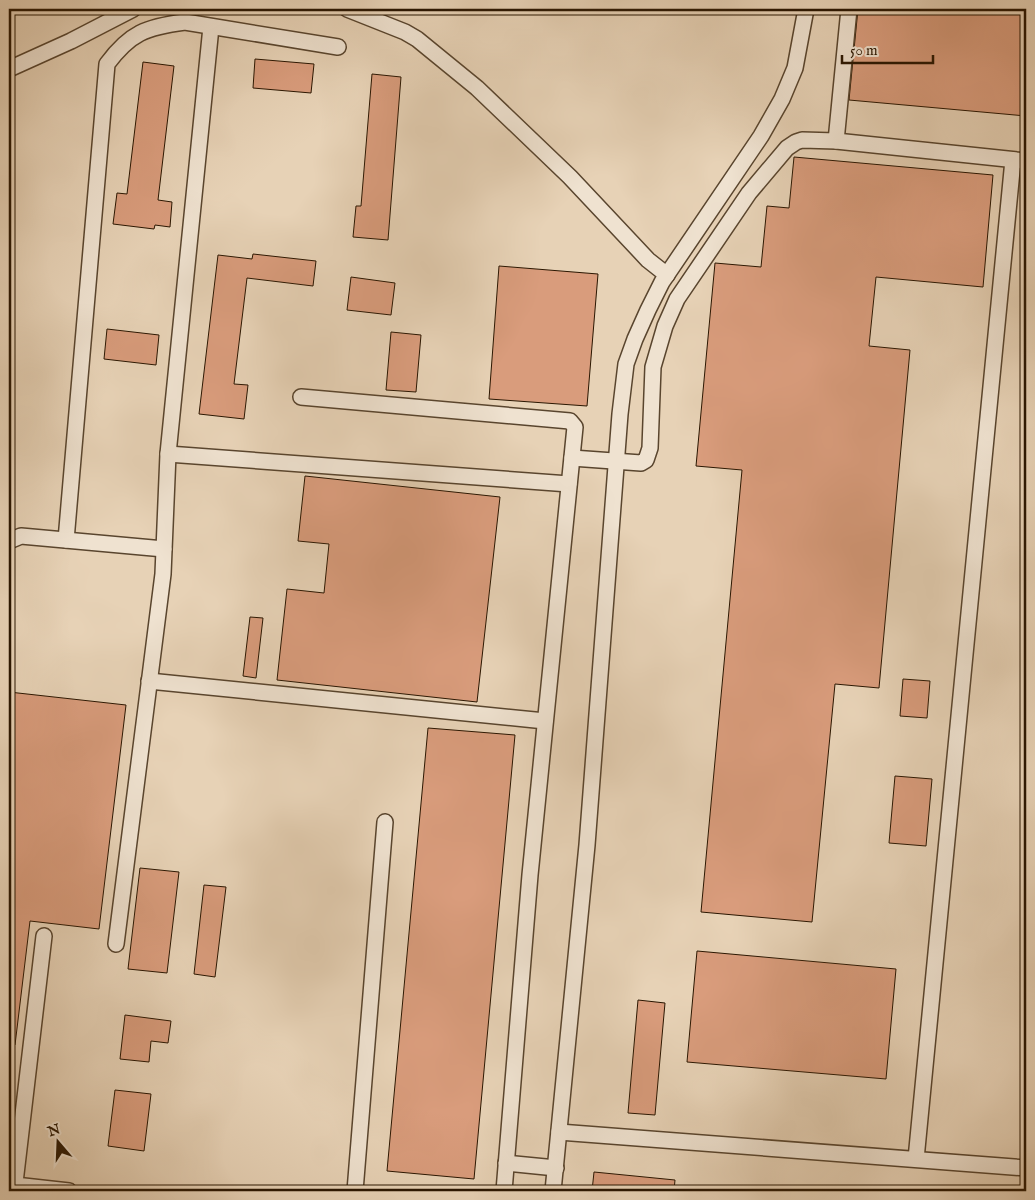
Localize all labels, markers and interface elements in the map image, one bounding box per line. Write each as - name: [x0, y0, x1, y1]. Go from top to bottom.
- scale bar: [842, 32, 934, 64]
- text: 50 m: [850, 41, 878, 60]
- north arrow: [32, 1118, 82, 1168]
- text: N: [44, 1120, 63, 1141]

